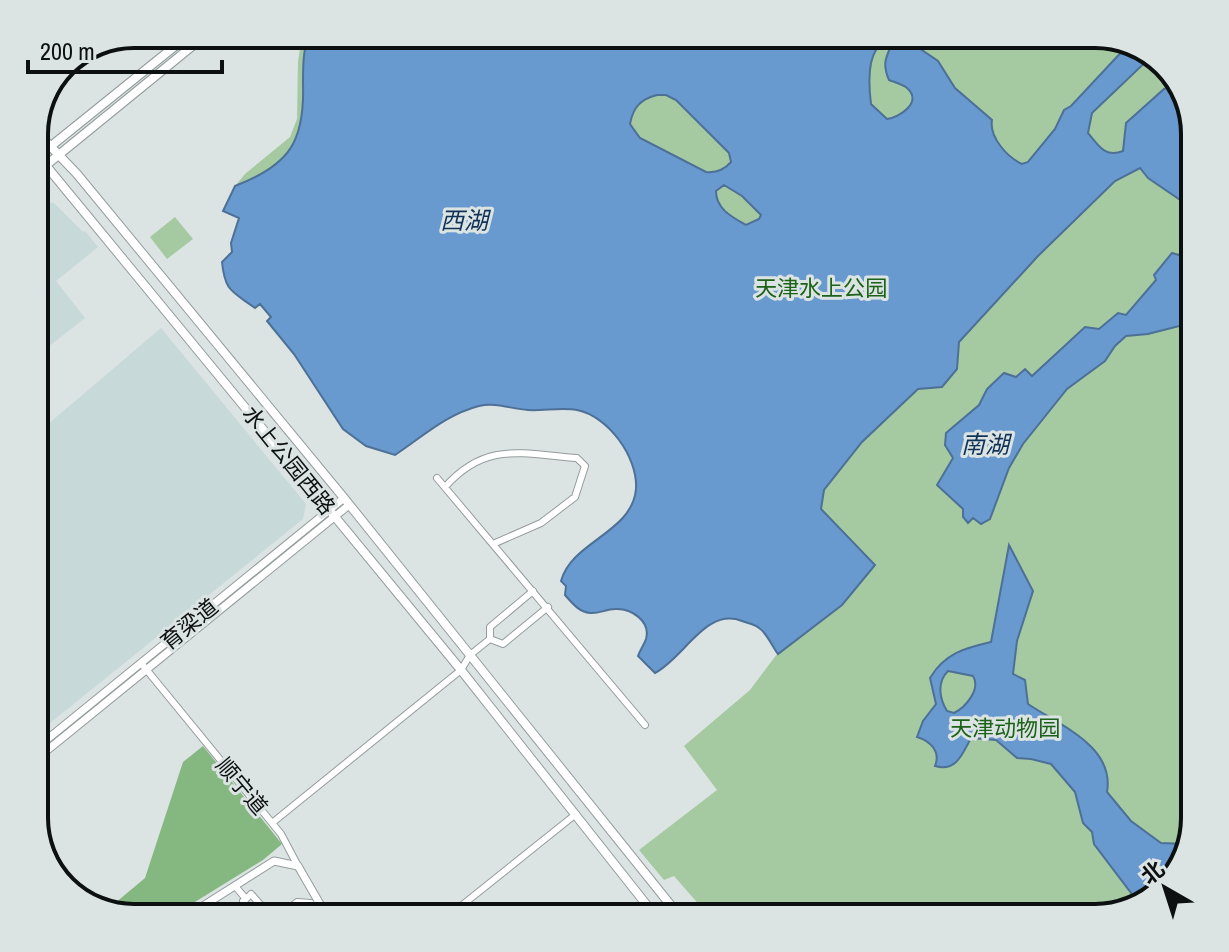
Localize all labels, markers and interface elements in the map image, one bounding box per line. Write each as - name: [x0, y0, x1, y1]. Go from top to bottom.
- scale bar: [28, 24, 222, 74]
- text: 200 m: [40, 35, 95, 67]
- water label: 西湖: [440, 204, 492, 236]
- park label: 天津水上公园: [755, 273, 887, 303]
- street label: 水上公园西路: [236, 399, 342, 521]
- water label: 南湖: [961, 428, 1013, 460]
- street label: 育梁道: [154, 592, 224, 656]
- park label: 天津动物园: [950, 713, 1060, 743]
- street label: 顺宁道: [209, 751, 275, 821]
- north arrow: [1125, 848, 1205, 928]
- text: 北: [1134, 854, 1170, 891]

